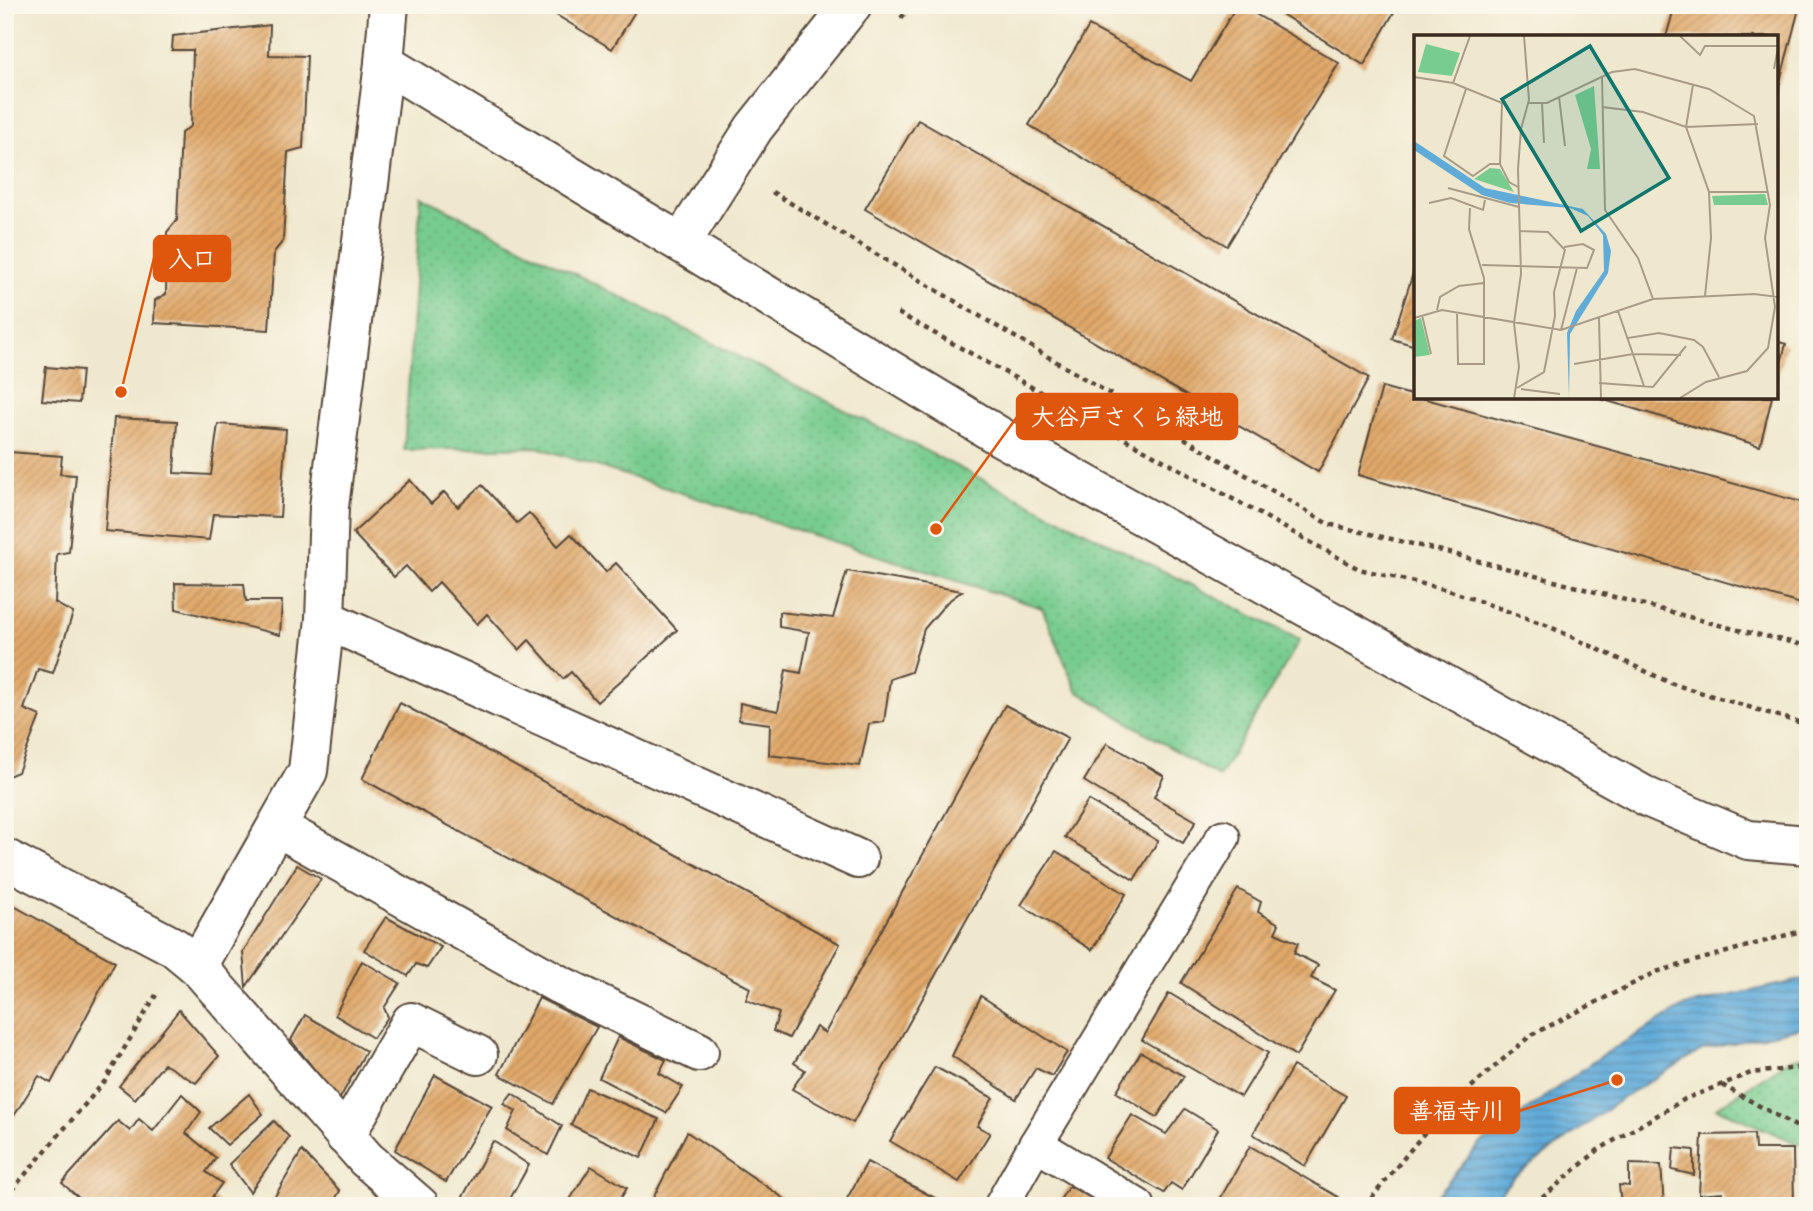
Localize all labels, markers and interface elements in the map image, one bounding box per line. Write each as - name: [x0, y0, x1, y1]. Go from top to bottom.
- inset map: [1414, 35, 1778, 399]
- callout: 入口: [154, 236, 230, 281]
- text: 入口: [168, 238, 216, 280]
- callout: 大谷戸さくら緑地: [1017, 394, 1237, 439]
- text: 大谷戸さくら緑地: [1031, 396, 1223, 438]
- callout: 善福寺川: [1395, 1088, 1519, 1133]
- text: 善福寺川: [1409, 1090, 1505, 1132]

